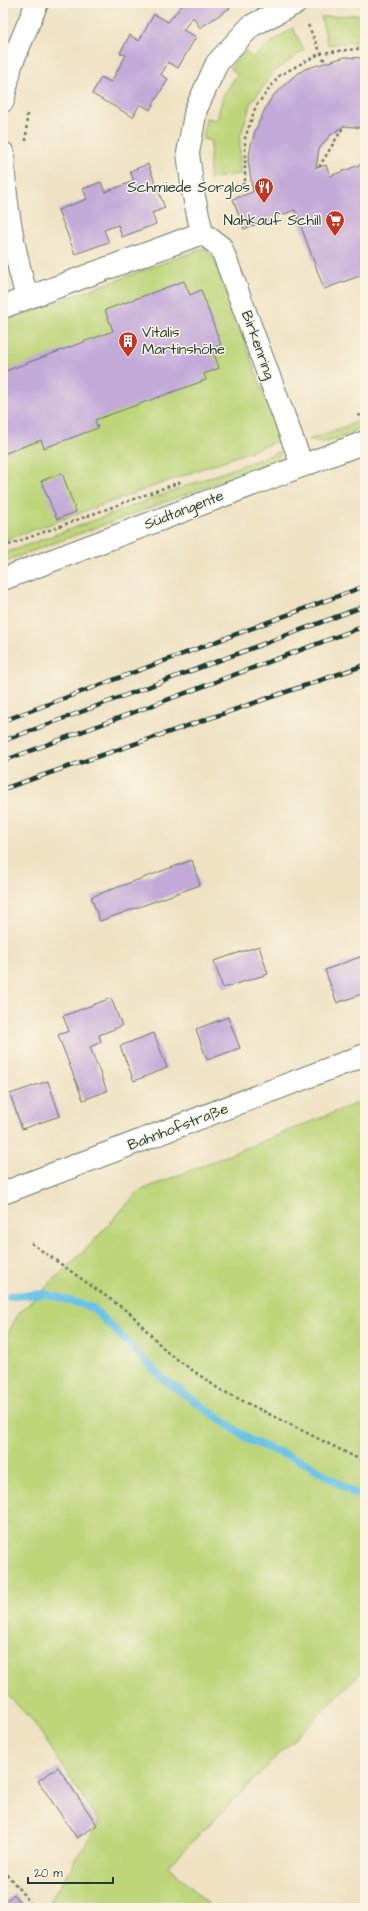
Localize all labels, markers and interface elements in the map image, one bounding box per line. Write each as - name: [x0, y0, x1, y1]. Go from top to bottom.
- restaurant icon: Schmiede Sorglos: [253, 176, 275, 204]
- place label: Schmiede Sorglos: [127, 177, 250, 199]
- supermarket icon: Nahkauf Schill: [324, 209, 346, 237]
- place label: Nahkauf Schill: [224, 210, 321, 231]
- street label: Birkenring: [235, 308, 280, 383]
- place label: Vitalis Martinshöhe: [142, 322, 225, 360]
- building icon: Vitalis Martinshöhe: [117, 330, 139, 358]
- street label: Südtangente: [141, 485, 227, 536]
- street label: Bahnhofstraße: [125, 1098, 231, 1156]
- scale bar: [28, 1859, 113, 1885]
- text: 20 m: [34, 1865, 63, 1882]

